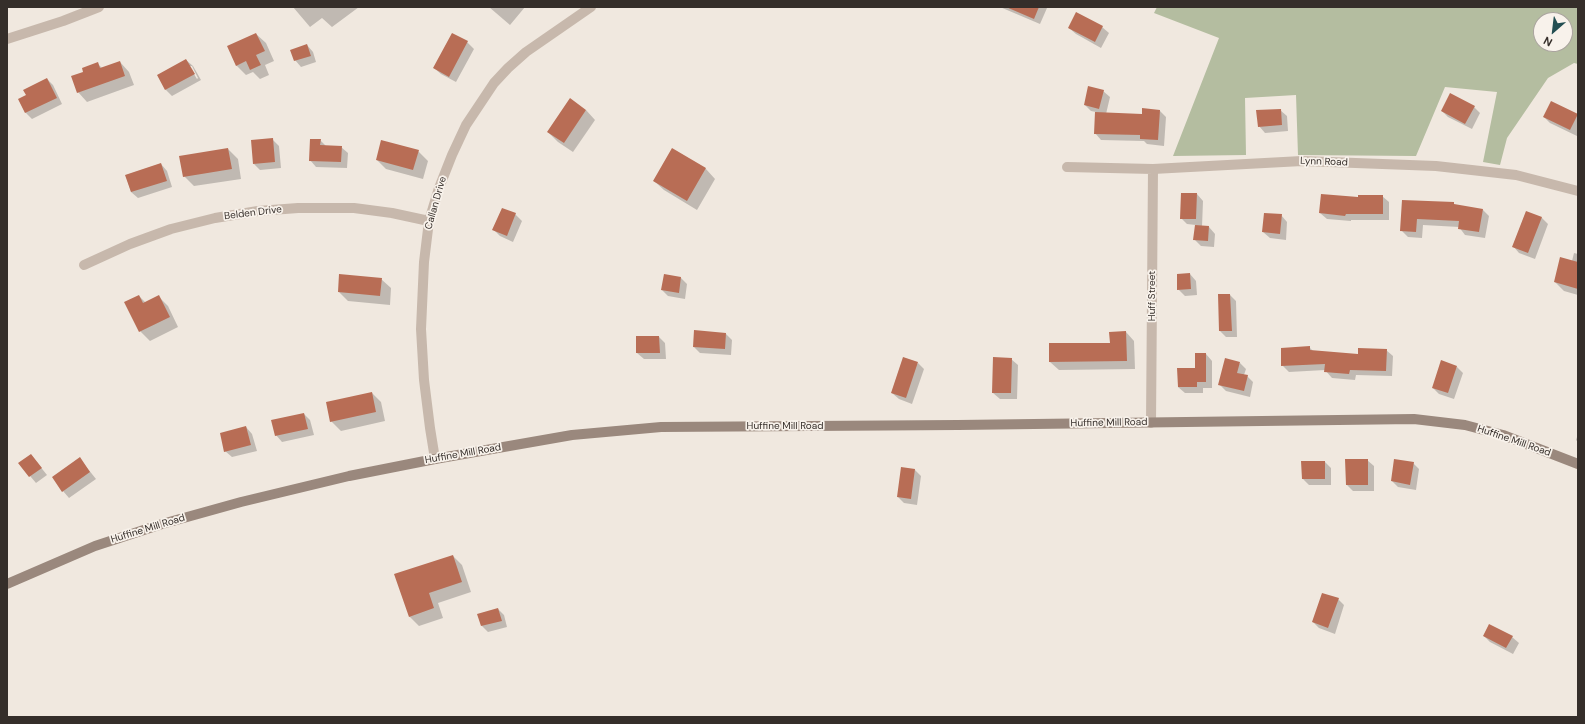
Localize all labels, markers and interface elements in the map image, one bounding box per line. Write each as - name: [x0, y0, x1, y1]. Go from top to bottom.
- north arrow: [1533, 12, 1573, 52]
- text: N: [1541, 34, 1555, 50]
- street label: Lynn Road: [1300, 155, 1348, 169]
- street label: Callan Drive: [423, 175, 449, 231]
- street label: Belden Drive: [223, 204, 283, 222]
- street label: Huff Street: [1146, 271, 1158, 321]
- street label: Huffine Mill Road: [1070, 416, 1148, 430]
- street label: Huffine Mill Road: [747, 420, 823, 432]
- street label: Huffine Mill Road: [1476, 423, 1552, 459]
- street label: Huffine Mill Road: [424, 441, 502, 467]
- street label: Huffine Mill Road: [109, 512, 187, 546]

